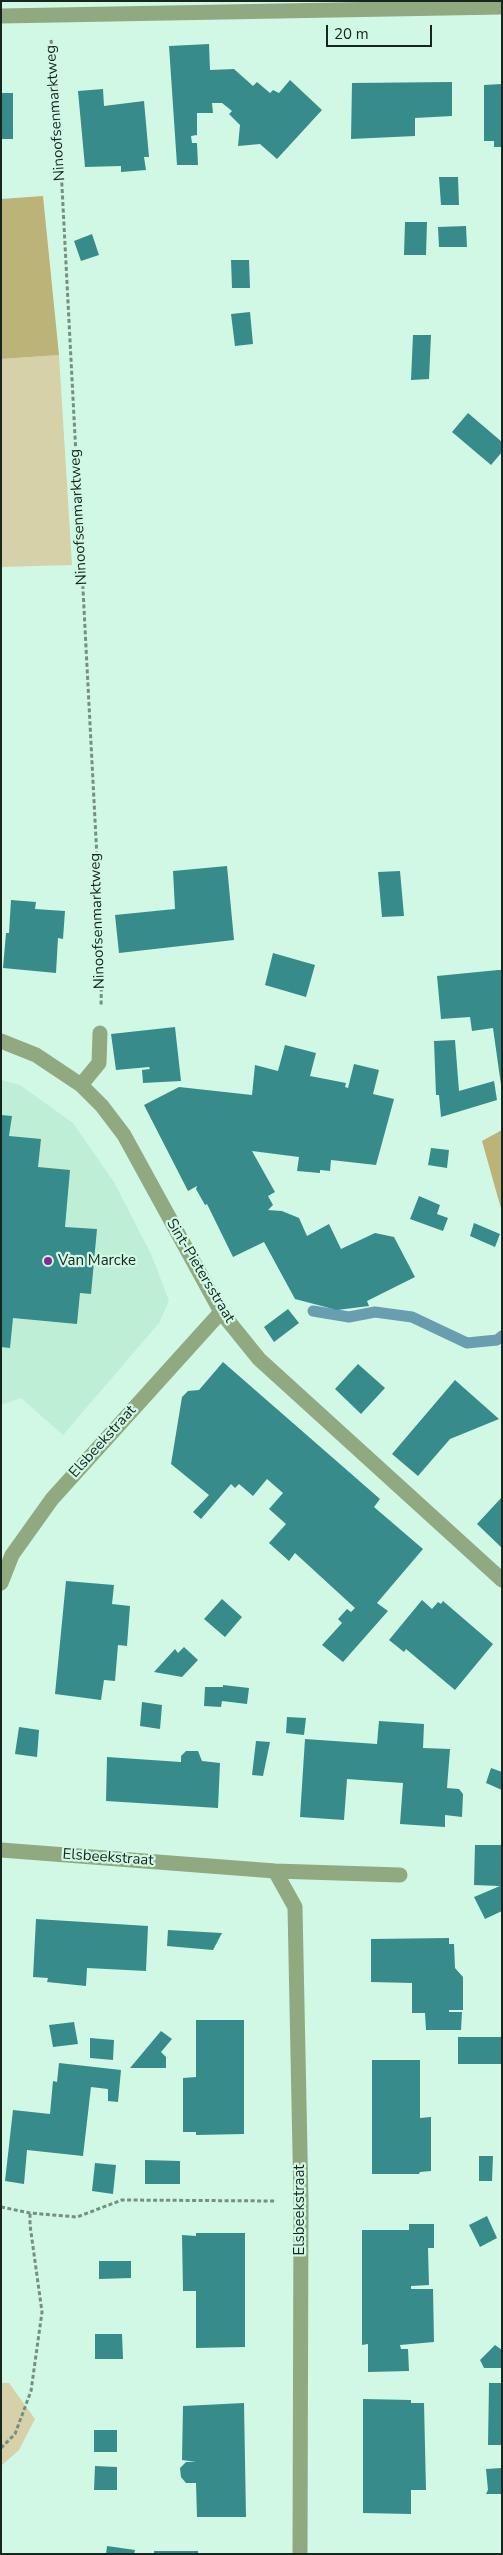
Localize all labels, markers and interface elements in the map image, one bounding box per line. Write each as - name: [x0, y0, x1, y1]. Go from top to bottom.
- scale bar: [328, 15, 434, 47]
- text: 20 m: [334, 24, 369, 44]
- street label: Ninoofsenmarktweg: [42, 44, 70, 182]
- street label: Ninoofsenmarktweg: [66, 448, 92, 586]
- street label: Ninoofsenmarktweg: [87, 853, 109, 989]
- street label: Sint-Pietersstraat: [162, 1216, 238, 1326]
- place label: Van Marcke: [58, 1252, 136, 1270]
- marker: Van Marcke: [42, 1255, 54, 1267]
- street label: Elsbeekstraat: [66, 1402, 140, 1482]
- street label: Elsbeekstraat: [62, 1846, 154, 1870]
- street label: Elsbeekstraat: [291, 2164, 309, 2256]

